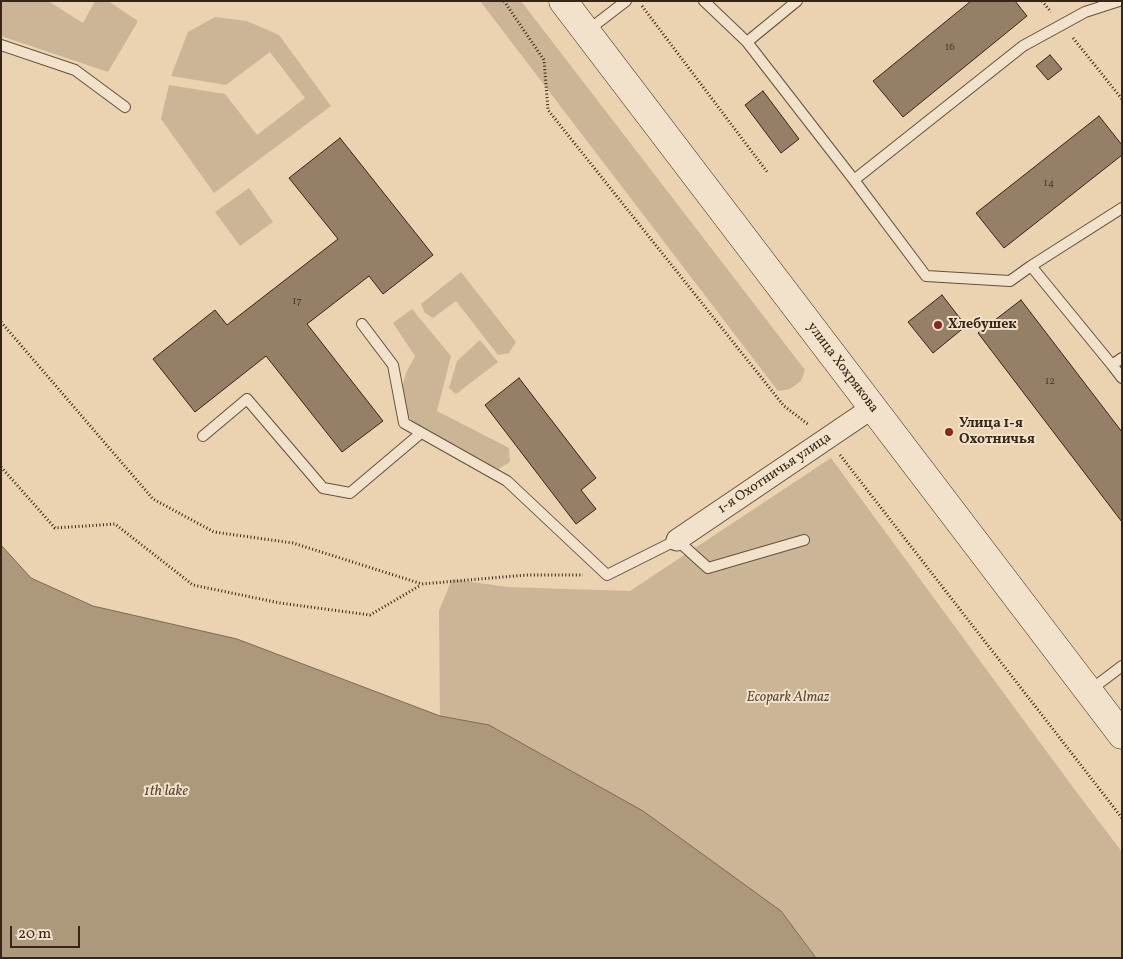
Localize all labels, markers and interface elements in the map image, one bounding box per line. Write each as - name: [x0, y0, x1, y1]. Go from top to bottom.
- house number: 16: [945, 41, 955, 55]
- house number: 14: [1044, 177, 1054, 191]
- house number: 17: [292, 295, 302, 309]
- place label: Хлебушек: [948, 317, 1017, 333]
- street label: улица Хохрякова: [803, 319, 881, 417]
- marker: Хлебушек: [932, 319, 944, 331]
- house number: 12: [1045, 375, 1055, 389]
- place label: Улица 1-я Охотничья: [959, 416, 1035, 448]
- marker: Улица 1-я Охотничья: [943, 426, 955, 438]
- street label: 1-я Охотничья улица: [715, 430, 835, 518]
- park label: Ecopark Almaz: [747, 690, 829, 706]
- water label: 1th lake: [144, 783, 188, 801]
- scale bar: [12, 916, 82, 948]
- text: 20 m: [18, 924, 51, 945]

